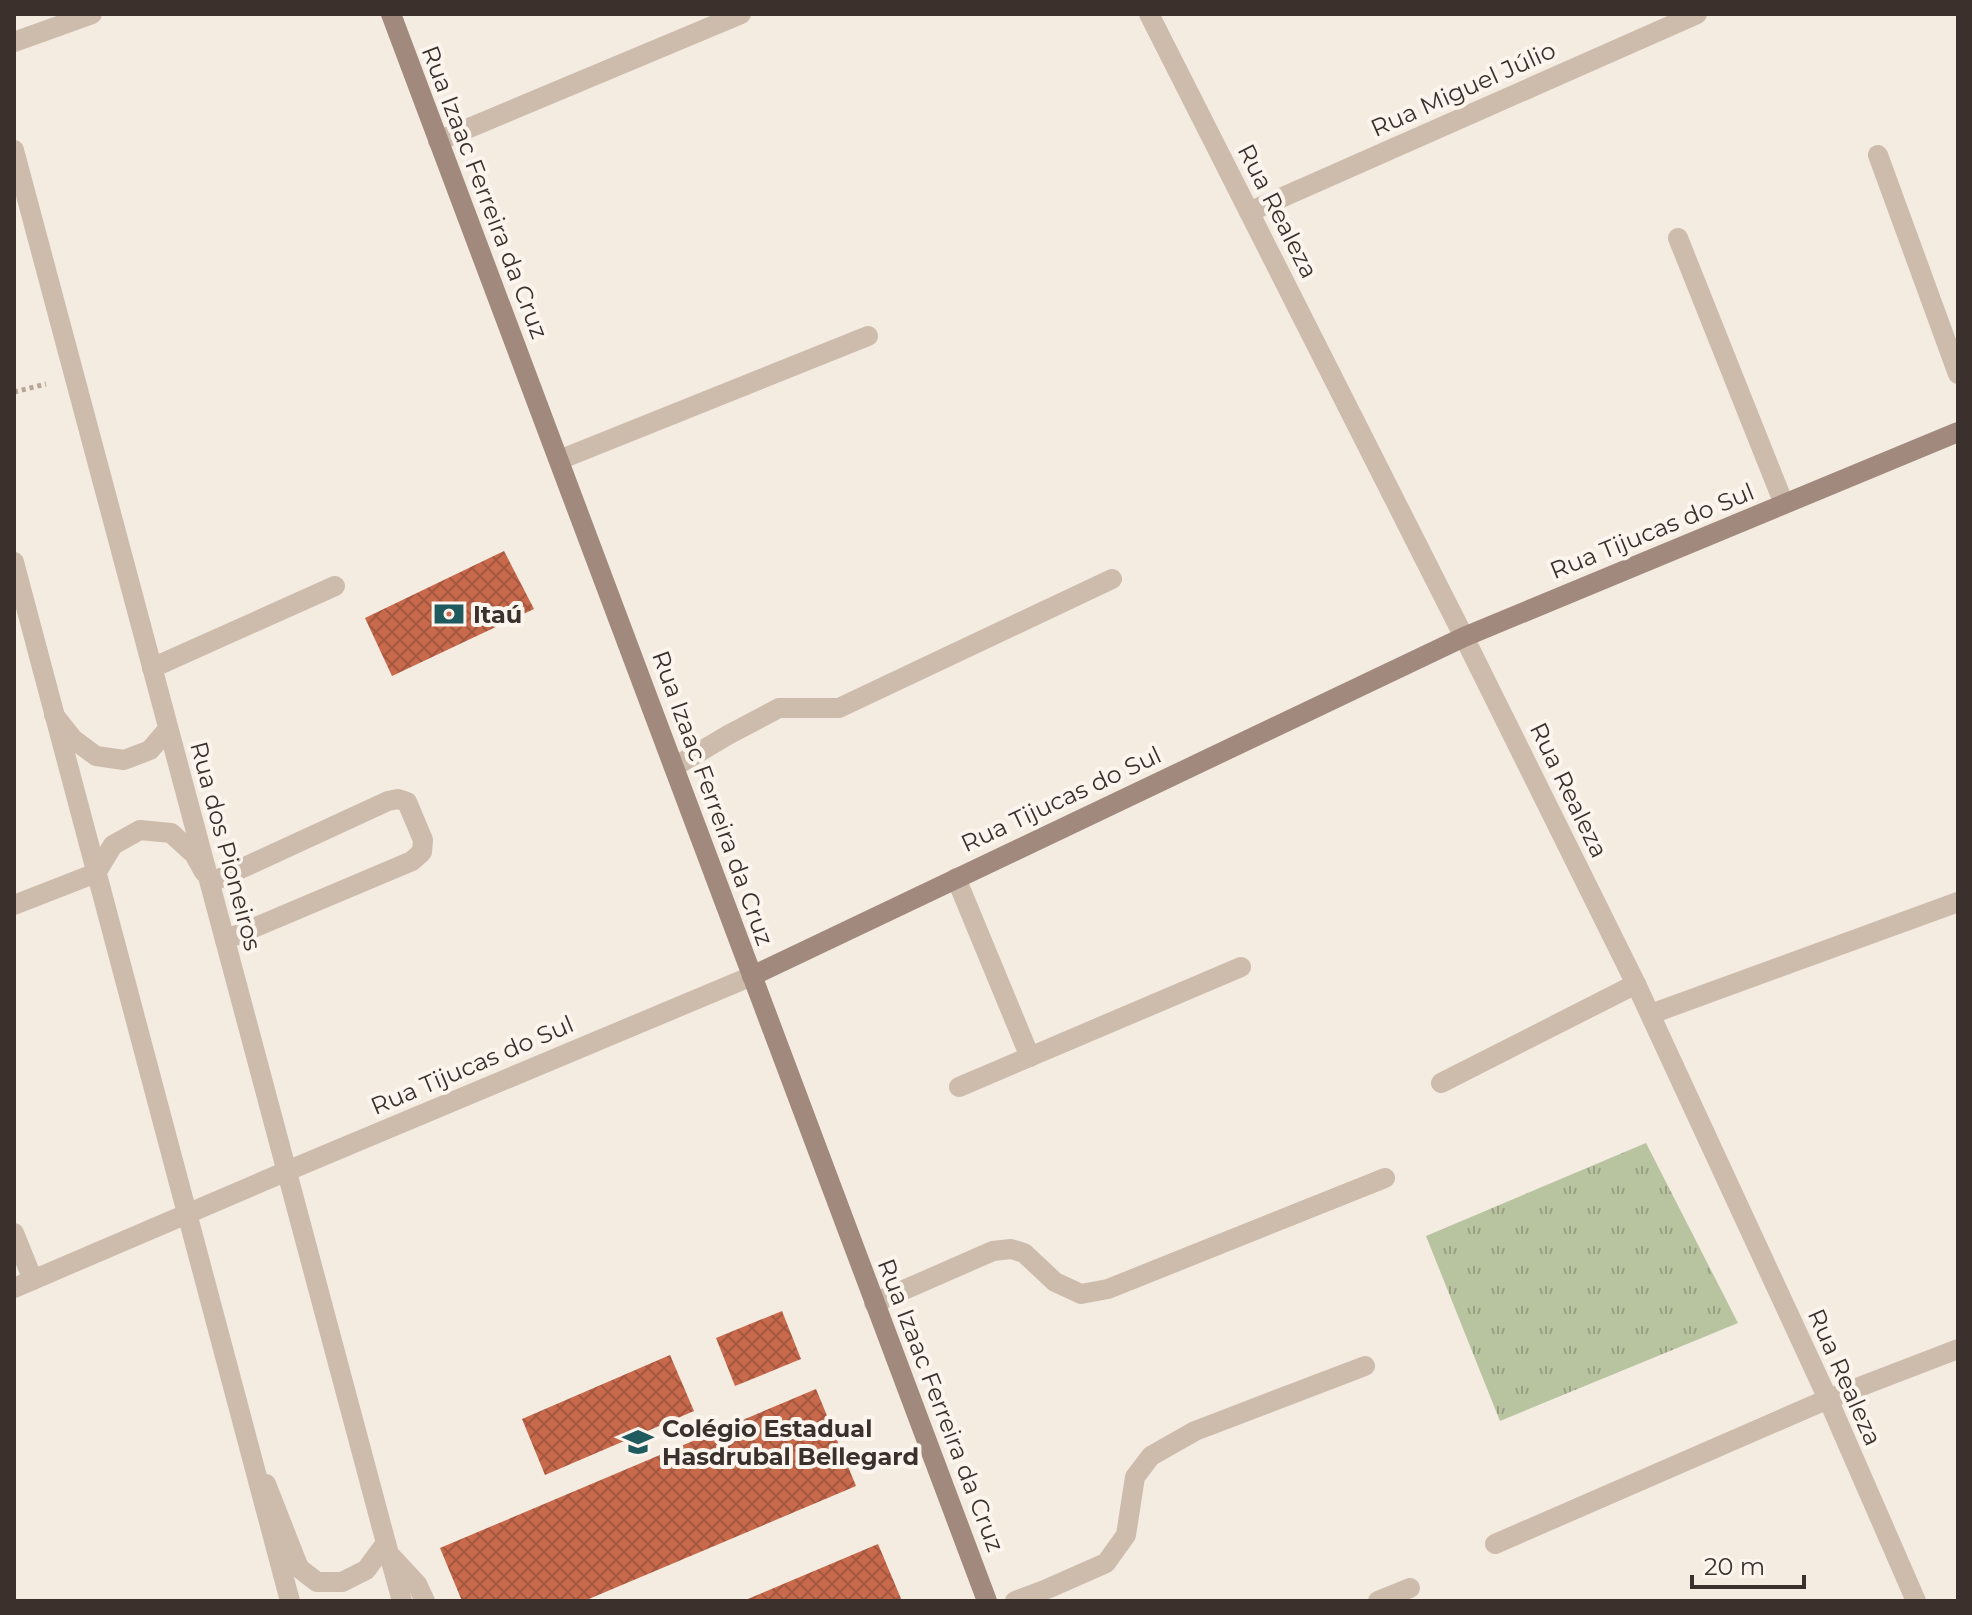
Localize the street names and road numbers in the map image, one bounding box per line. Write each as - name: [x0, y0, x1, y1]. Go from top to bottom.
- street label: Rua Miguel Júlio: [1366, 35, 1560, 143]
- street label: Rua Izaac Ferreira da Cruz: [416, 41, 554, 343]
- street label: Rua Realeza: [1232, 139, 1324, 283]
- street label: Rua Tijucas do Sul: [1546, 477, 1758, 585]
- street label: Rua Izaac Ferreira da Cruz: [646, 647, 780, 949]
- street label: Rua Realeza: [1524, 718, 1614, 862]
- street label: Rua dos Pioneiros: [184, 738, 268, 954]
- street label: Rua Tijucas do Sul: [956, 740, 1166, 858]
- street label: Rua Tijucas do Sul: [366, 1009, 578, 1121]
- street label: Rua Izaac Ferreira da Cruz: [872, 1254, 1010, 1556]
- street label: Rua Realeza: [1802, 1304, 1888, 1450]

